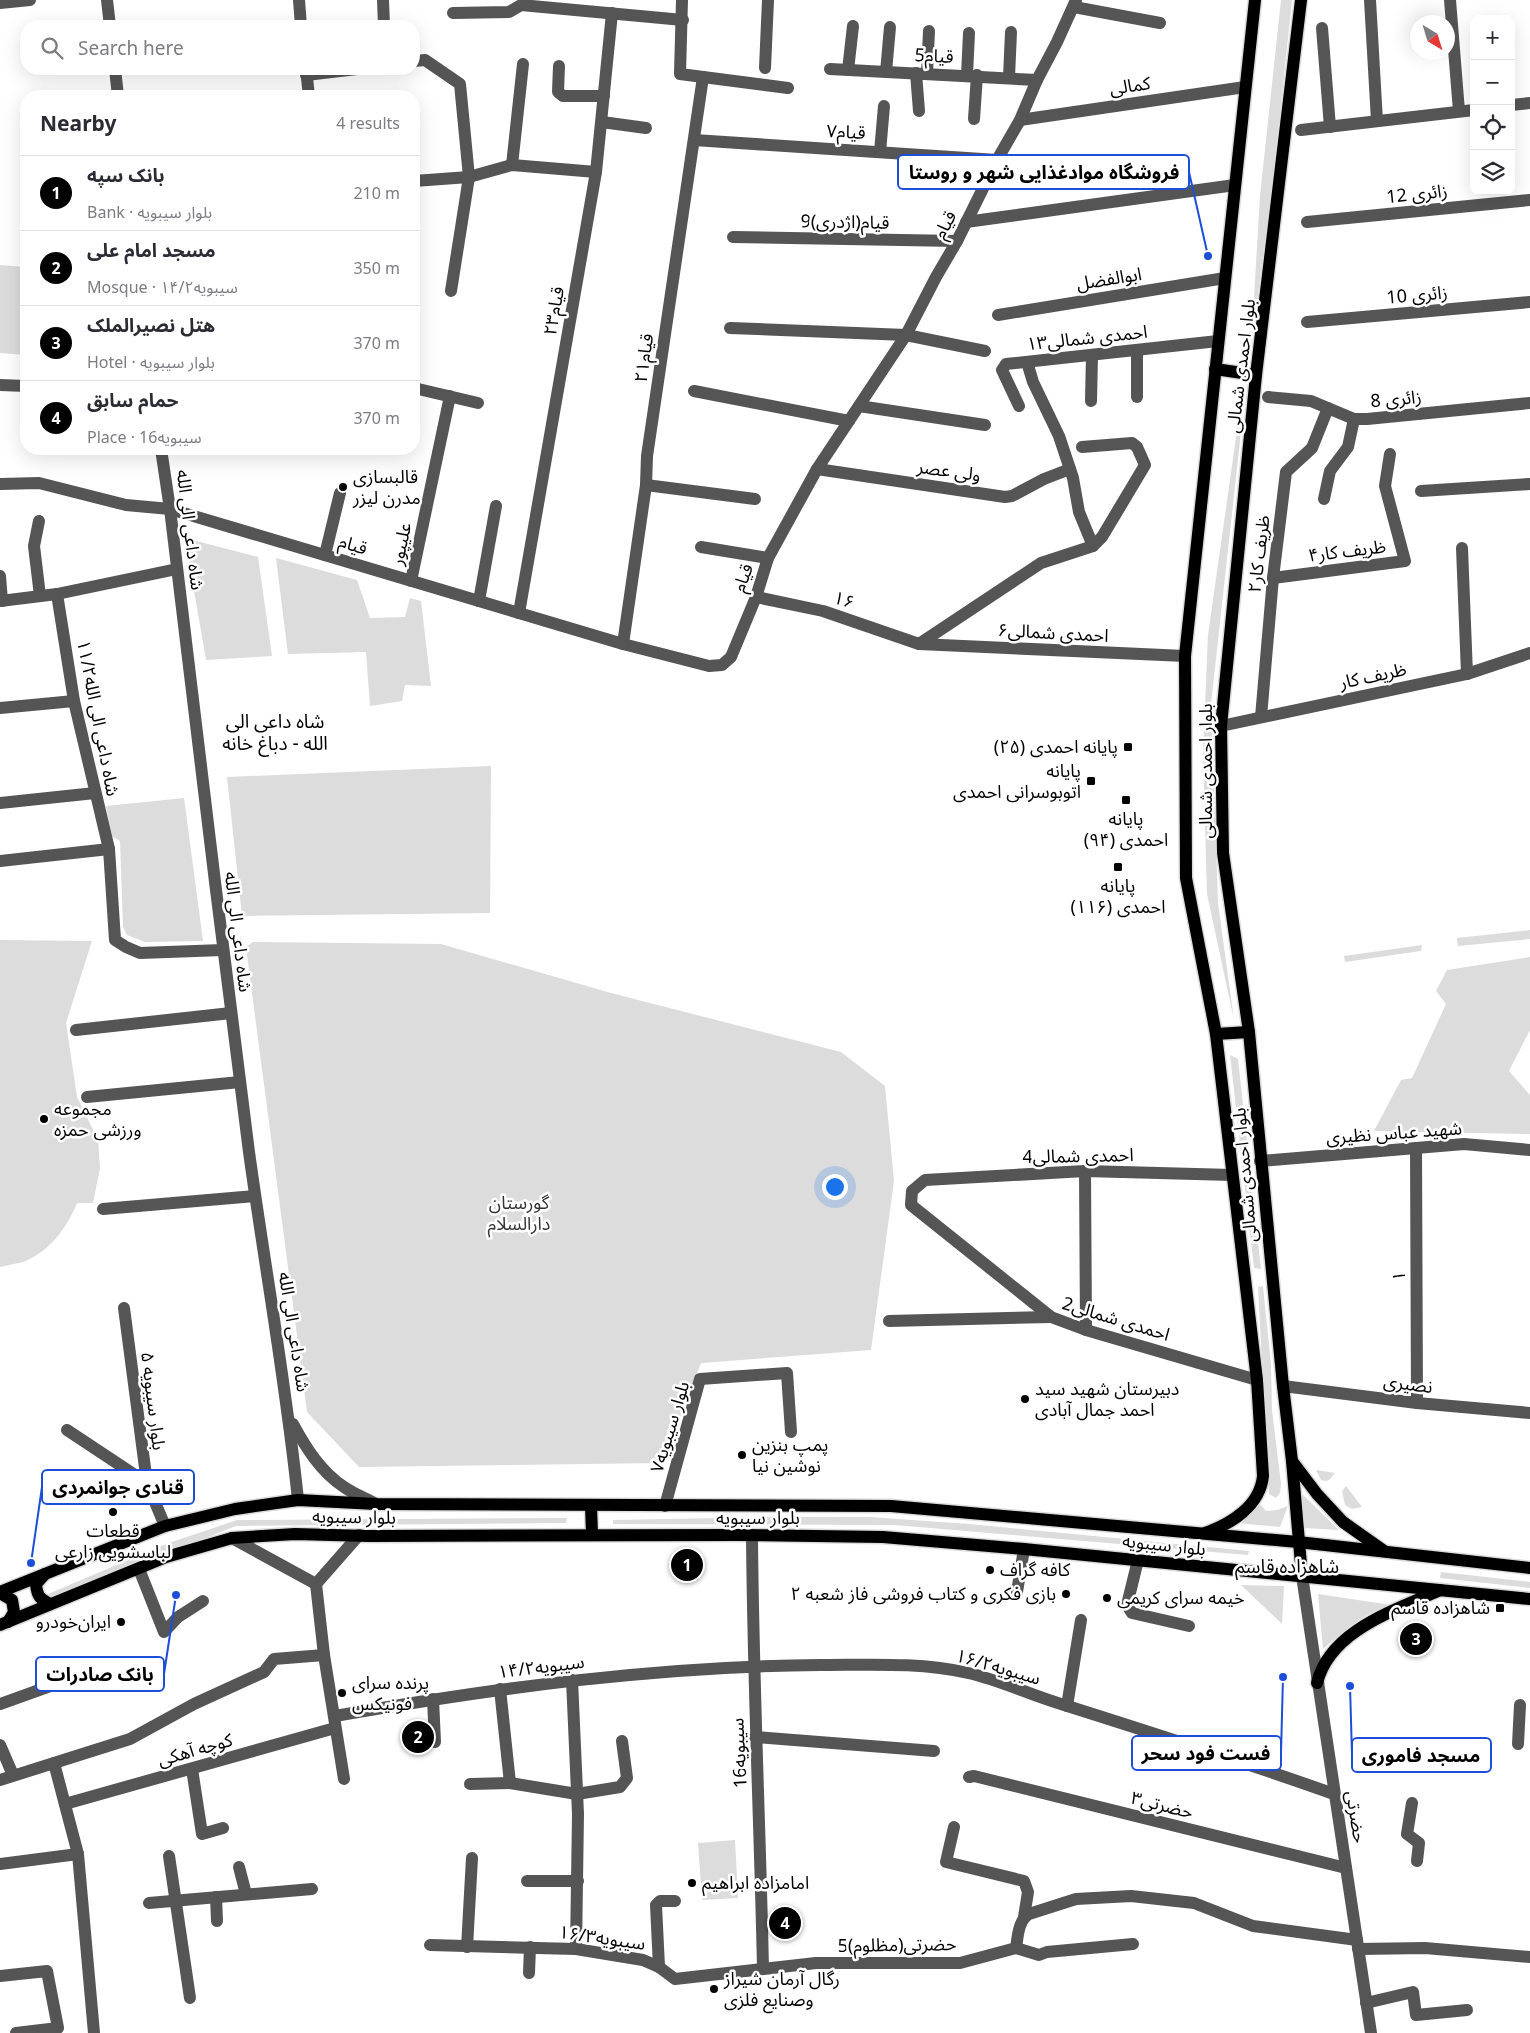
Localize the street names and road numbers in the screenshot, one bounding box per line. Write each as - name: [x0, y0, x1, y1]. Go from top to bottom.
- street label: قیام5: [914, 42, 954, 71]
- street label: کمالی: [1108, 70, 1152, 100]
- street label: قیام۷: [826, 118, 866, 147]
- street label: 12 زائری: [1385, 178, 1449, 208]
- street label: قیام: [927, 206, 964, 244]
- street label: قیام(اژدری)9: [800, 208, 890, 237]
- street label: ابوالفضل: [1075, 261, 1143, 295]
- street label: 10 زائری: [1385, 279, 1449, 309]
- street label: قیام۲۳: [537, 284, 572, 338]
- street label: بلوار احمدی شمالی: [1220, 297, 1260, 434]
- street label: احمدی شمالی۱۳: [1025, 319, 1149, 355]
- street label: قیام۲۱: [628, 332, 661, 384]
- street label: 8 زائری: [1369, 384, 1422, 412]
- street label: ولی عصر: [915, 454, 982, 486]
- street label: شاه داعی الی الله: [172, 468, 210, 591]
- street label: ۲ظریف کار: [1241, 514, 1275, 594]
- street label: علیپور: [384, 520, 416, 568]
- street label: قیام: [335, 528, 371, 563]
- street label: ظریف کار۴: [1307, 533, 1387, 567]
- street label: قیام: [726, 560, 761, 596]
- street label: ۱۶: [831, 584, 858, 614]
- street label: احمدی شمالی۶: [997, 617, 1109, 647]
- street label: ۱۱/۲شاه داعی الی الله: [72, 638, 126, 798]
- street label: ظریف کار: [1336, 656, 1408, 694]
- street label: بلوار احمدی شمالی: [1193, 703, 1217, 839]
- street label: شاه داعی الی الله: [220, 870, 258, 993]
- street label: بلوار احمدی شمالی: [1226, 1107, 1262, 1243]
- street label: شهید عباس نظیری: [1325, 1115, 1463, 1149]
- street label: 4احمدی شمالی: [1022, 1142, 1134, 1168]
- street label: شاه داعی الی الله: [274, 1270, 316, 1394]
- street label: ۱: [1386, 1271, 1410, 1281]
- street label: 2احمدی شمالی: [1060, 1290, 1173, 1346]
- street label: بلوار سیبویه ۵: [136, 1350, 172, 1451]
- street label: نصیری: [1382, 1368, 1434, 1398]
- street label: بلوار سیبویه۷: [644, 1378, 694, 1475]
- street label: بلوار سیبویه: [312, 1503, 396, 1529]
- street label: بلوار سیبویه: [716, 1505, 800, 1529]
- street label: بلوار سیبویه: [1121, 1528, 1207, 1560]
- street label: سیبویه۱۶/۲: [953, 1642, 1044, 1690]
- street label: سیبویه۱۴/۲: [496, 1649, 586, 1683]
- street label: سیبویه16: [724, 1717, 752, 1789]
- street label: کوچه آهکی: [154, 1727, 236, 1771]
- street label: حضرتی۳: [1129, 1785, 1196, 1823]
- street label: حضرتی: [1341, 1789, 1373, 1845]
- street label: سیبویه۱۶/۳: [557, 1919, 647, 1955]
- street label: 5حضرتی(مظلوم): [837, 1931, 957, 1960]

